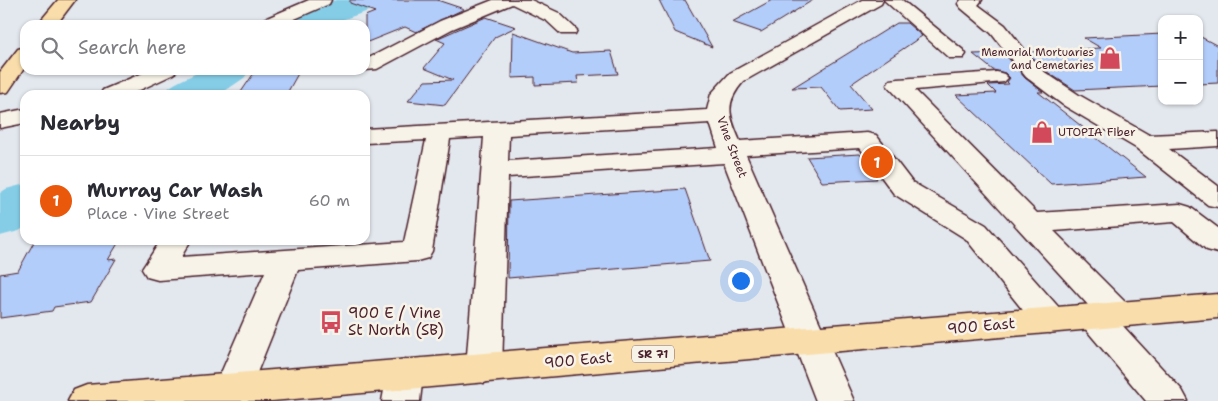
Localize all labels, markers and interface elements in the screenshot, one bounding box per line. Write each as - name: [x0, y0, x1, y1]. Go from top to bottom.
- map controls: [1158, 15, 1203, 105]
- button: +: [1158, 15, 1203, 60]
- search box: [20, 20, 370, 75]
- icon: search: [38, 34, 66, 62]
- text: Search here: [78, 35, 187, 60]
- place label: Memorial Mortuaries and Cemetaries: [981, 45, 1094, 73]
- shop icon: Memorial Mortuaries and Cemetaries: [1097, 45, 1123, 71]
- button: −: [1158, 60, 1203, 105]
- text: Nearby: [40, 109, 120, 137]
- street label: Vine Street: [713, 114, 751, 180]
- shop icon: UTOPIA Fiber: [1029, 119, 1055, 145]
- place label: UTOPIA Fiber: [1058, 124, 1136, 140]
- pin: 1: [861, 143, 893, 181]
- text: Murray Car Wash: [87, 178, 263, 203]
- text: 1: [52, 190, 60, 211]
- text: 60 m: [309, 190, 350, 211]
- text: Place · Vine Street: [87, 203, 230, 224]
- your location: [728, 268, 754, 294]
- place label: 900 E / Vine St North (SB): [348, 303, 444, 340]
- bus stop icon: 900 E / Vine St North (SB): [318, 309, 344, 335]
- street label: 900 East: [946, 313, 1016, 339]
- road number: SR 71: [632, 346, 674, 362]
- street label: 900 East: [543, 347, 613, 373]

